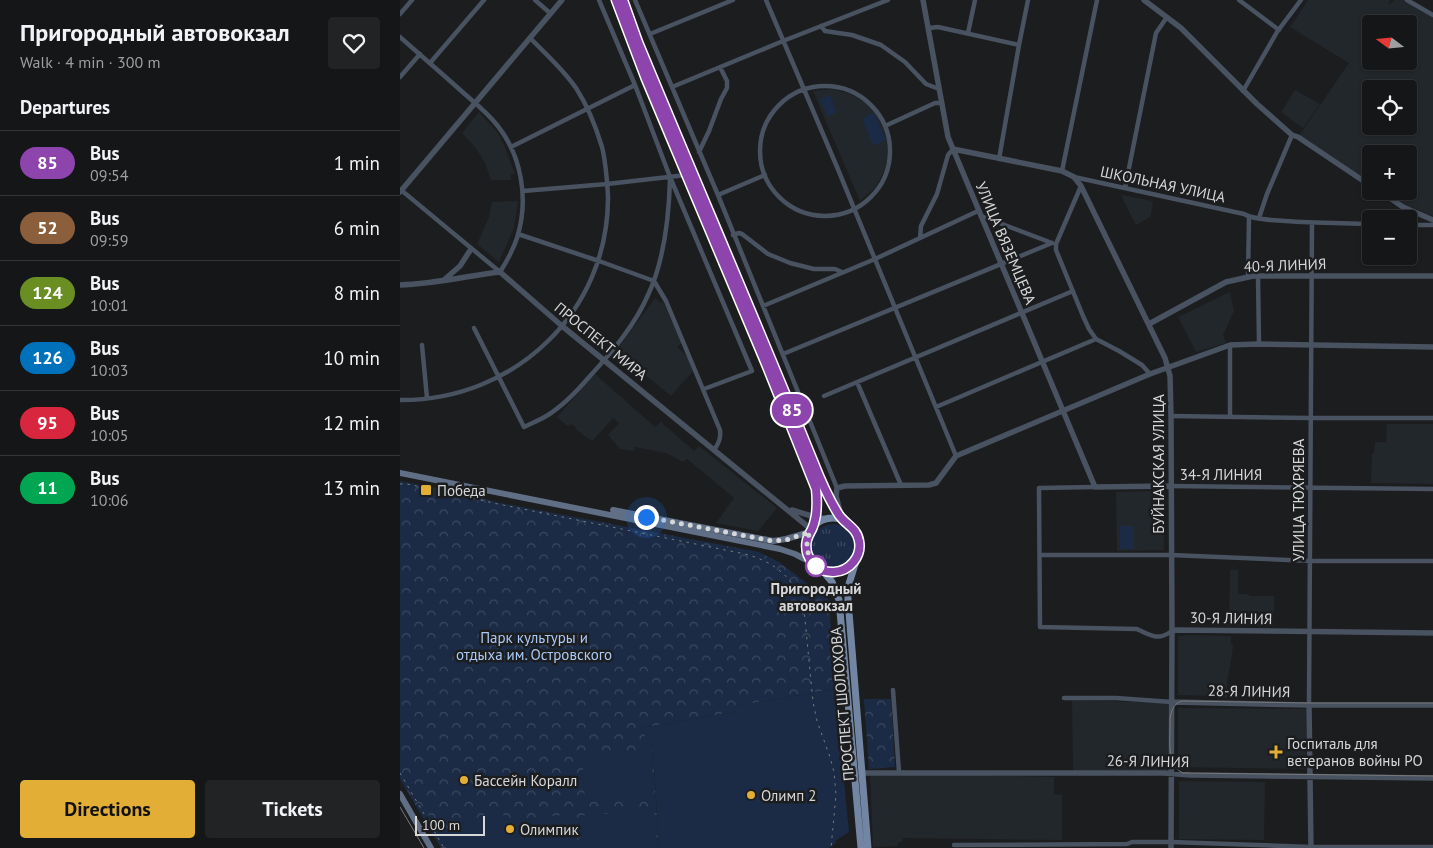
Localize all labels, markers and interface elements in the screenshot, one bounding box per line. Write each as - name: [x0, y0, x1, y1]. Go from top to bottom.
- north arrow: [1362, 15, 1418, 70]
- map controls: [1362, 15, 1417, 265]
- text: Пригородный автовокзал: [20, 17, 290, 48]
- button: heart: [328, 17, 380, 69]
- text: Walk · 4 min · 300 m: [20, 52, 160, 72]
- button: locate: [1362, 80, 1417, 135]
- text: Departures: [20, 95, 110, 119]
- text: Bus: [90, 141, 119, 165]
- button: +: [1362, 145, 1417, 200]
- text: 85: [37, 151, 58, 174]
- text: 1 min: [334, 151, 380, 175]
- street label: ШКОЛЬНАЯ УЛИЦА: [1099, 161, 1227, 207]
- text: 09:54: [90, 165, 128, 185]
- street label: УЛИЦА ВЯЗЕМЦЕВА: [972, 179, 1040, 307]
- text: Bus: [90, 206, 119, 230]
- button: −: [1362, 210, 1417, 265]
- text: 52: [37, 216, 58, 239]
- text: 6 min: [334, 216, 380, 240]
- text: 09:59: [90, 230, 128, 250]
- street label: 40-Я ЛИНИЯ: [1243, 254, 1327, 276]
- text: Bus: [90, 271, 119, 295]
- text: 124: [32, 281, 63, 304]
- text: 8 min: [334, 281, 380, 305]
- text: 10:01: [90, 295, 128, 315]
- street label: ПРОСПЕКТ МИРА: [551, 298, 651, 384]
- text: Bus: [90, 336, 119, 360]
- text: 126: [32, 346, 63, 369]
- text: 10 min: [323, 346, 380, 370]
- text: 10:03: [90, 360, 128, 380]
- line badge: 85: [770, 394, 814, 426]
- street label: БУЙНАКСКАЯ УЛИЦА: [1149, 394, 1168, 534]
- text: 85: [782, 398, 802, 421]
- text: Bus: [90, 401, 119, 425]
- text: 95: [37, 411, 58, 434]
- text: 12 min: [323, 411, 380, 435]
- text: 10:05: [90, 425, 128, 445]
- street label: УЛИЦА ТЮХРЯЕВА: [1289, 439, 1308, 561]
- street label: 34-Я ЛИНИЯ: [1180, 465, 1262, 484]
- text: Bus: [90, 466, 119, 490]
- text: 11: [37, 476, 58, 499]
- text: 13 min: [323, 476, 380, 500]
- place label: Победа: [437, 481, 486, 500]
- marker: Победа: [419, 483, 433, 497]
- text: 10:06: [90, 490, 128, 510]
- your location: [634, 505, 659, 530]
- marker: Пригородный автовокзал: [805, 555, 827, 577]
- place label: Пригородный автовокзал: [771, 579, 861, 615]
- street label: 30-Я ЛИНИЯ: [1190, 608, 1272, 628]
- street label: ПРОСПЕКТ ШОЛОХОВА: [826, 626, 858, 782]
- park label: Парк культуры и отдыха им. Островского: [456, 628, 612, 664]
- street label: 28-Я ЛИНИЯ: [1208, 681, 1290, 701]
- place label: Госпиталь для ветеранов войны РО: [1287, 734, 1423, 770]
- marker: Госпиталь для ветеранов войны РО: [1269, 745, 1283, 759]
- street label: 26-Я ЛИНИЯ: [1107, 751, 1189, 771]
- place label: Бассейн Коралл: [474, 771, 577, 790]
- marker: Бассейн Коралл: [458, 774, 470, 786]
- button: Directions: [20, 780, 195, 838]
- button: Tickets: [205, 780, 380, 838]
- place label: Олимп 2: [761, 786, 816, 805]
- marker: Олимп 2: [745, 789, 757, 801]
- scale bar: [415, 813, 485, 836]
- text: 100 m: [422, 816, 460, 834]
- place label: Олимпик: [520, 820, 579, 839]
- marker: Олимпик: [504, 823, 516, 835]

